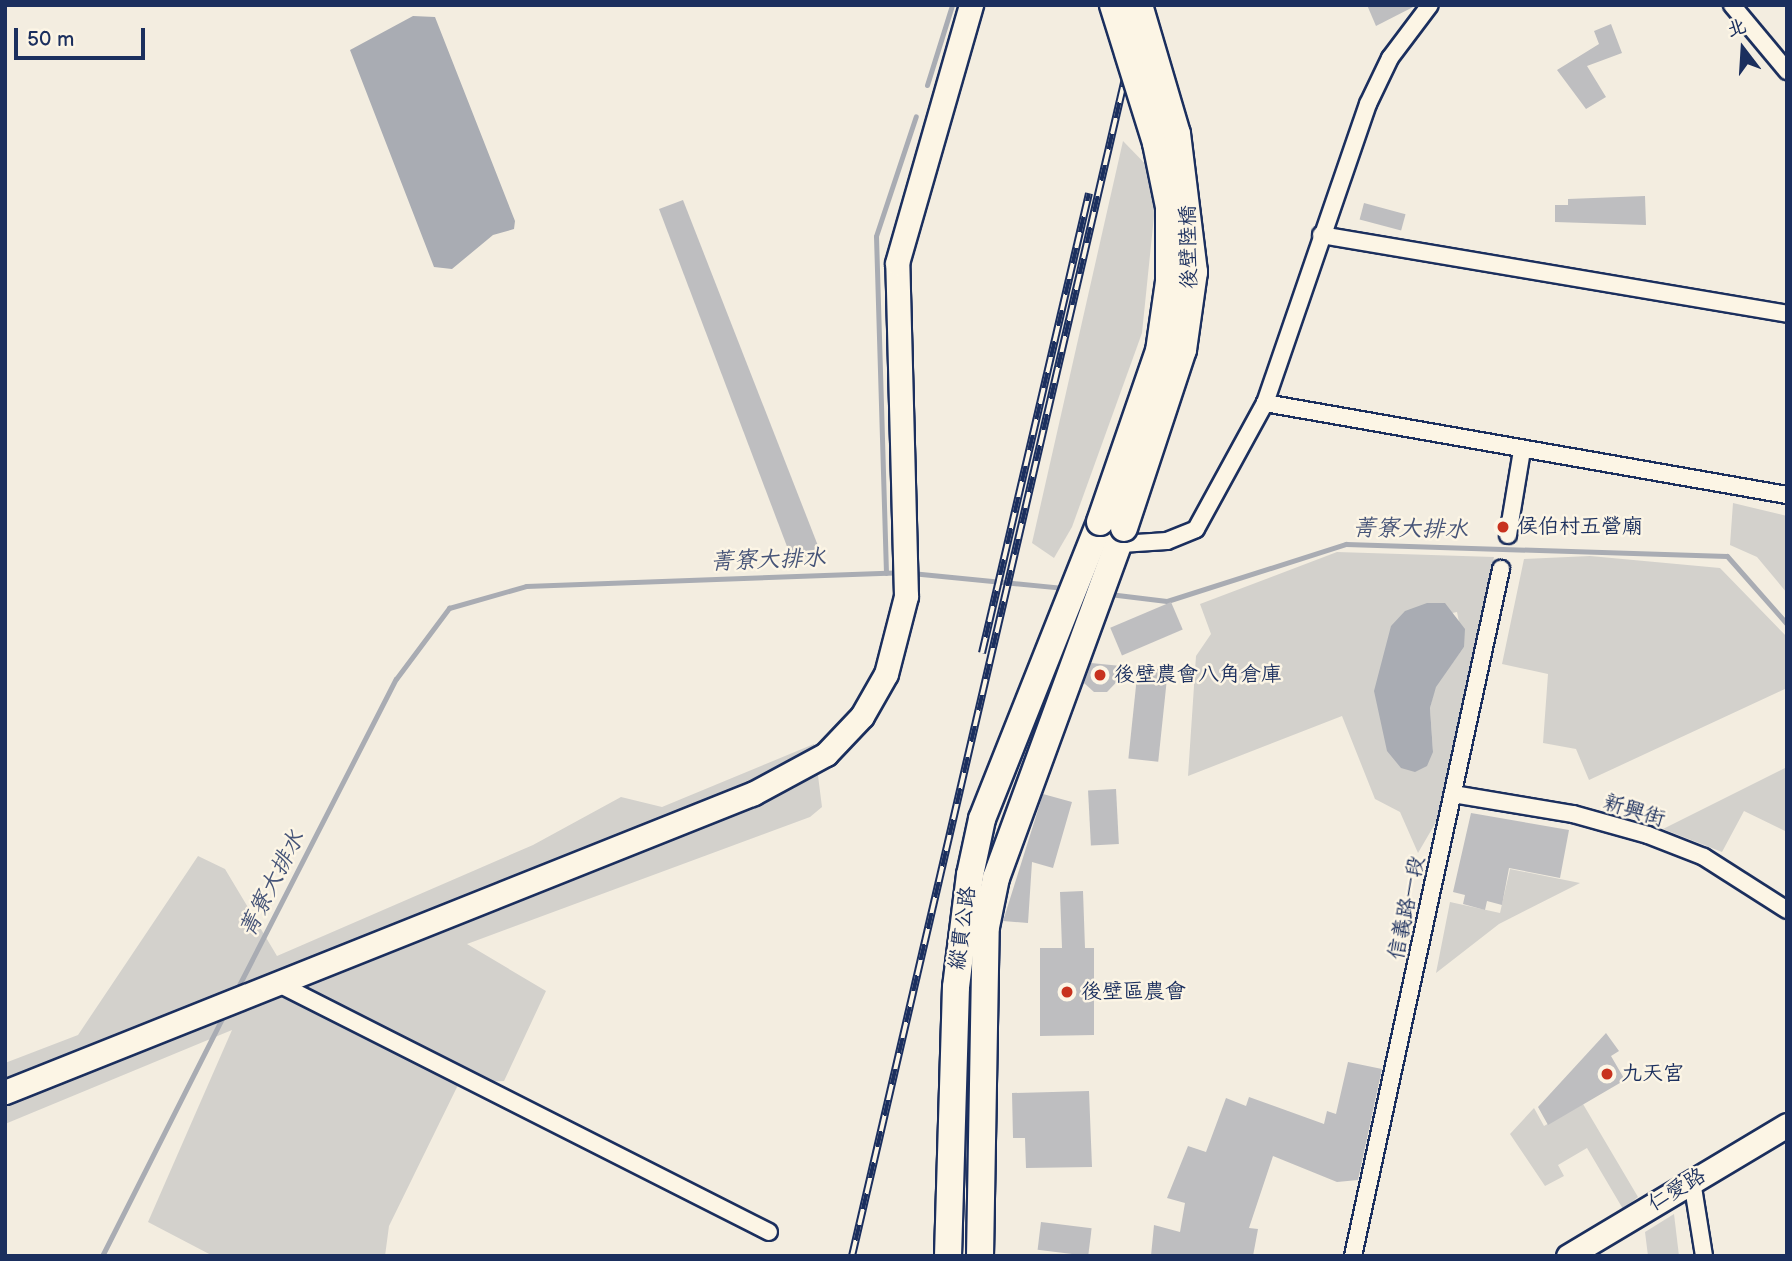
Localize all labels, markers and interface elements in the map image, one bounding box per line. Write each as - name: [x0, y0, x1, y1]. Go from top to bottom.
- scale bar: [18, 14, 149, 58]
- north arrow: [1708, 14, 1778, 84]
- text: 北: [1724, 15, 1749, 42]
- text: 50 m: [27, 27, 74, 52]
- street label: 後壁陸橋: [1176, 205, 1202, 289]
- water label: 菁寮大排水: [1352, 514, 1468, 544]
- place label: 侯伯村五營廟: [1517, 514, 1643, 540]
- marker: 侯伯村五營廟: [1495, 519, 1511, 535]
- water label: 菁寮大排水: [710, 544, 826, 576]
- place label: 後壁農會八角倉庫: [1114, 662, 1282, 688]
- marker: 後壁農會八角倉庫: [1092, 667, 1108, 683]
- street label: 新興街: [1600, 790, 1668, 832]
- water label: 菁寮大排水: [234, 827, 310, 941]
- street label: 信義路一段: [1384, 854, 1430, 962]
- street label: 縱貫公路: [945, 885, 981, 971]
- place label: 後壁區農會: [1081, 979, 1186, 1005]
- marker: 後壁區農會: [1059, 984, 1075, 1000]
- place label: 九天宮: [1621, 1061, 1684, 1087]
- marker: 九天宮: [1599, 1066, 1615, 1082]
- street label: 仁愛路: [1644, 1163, 1710, 1217]

